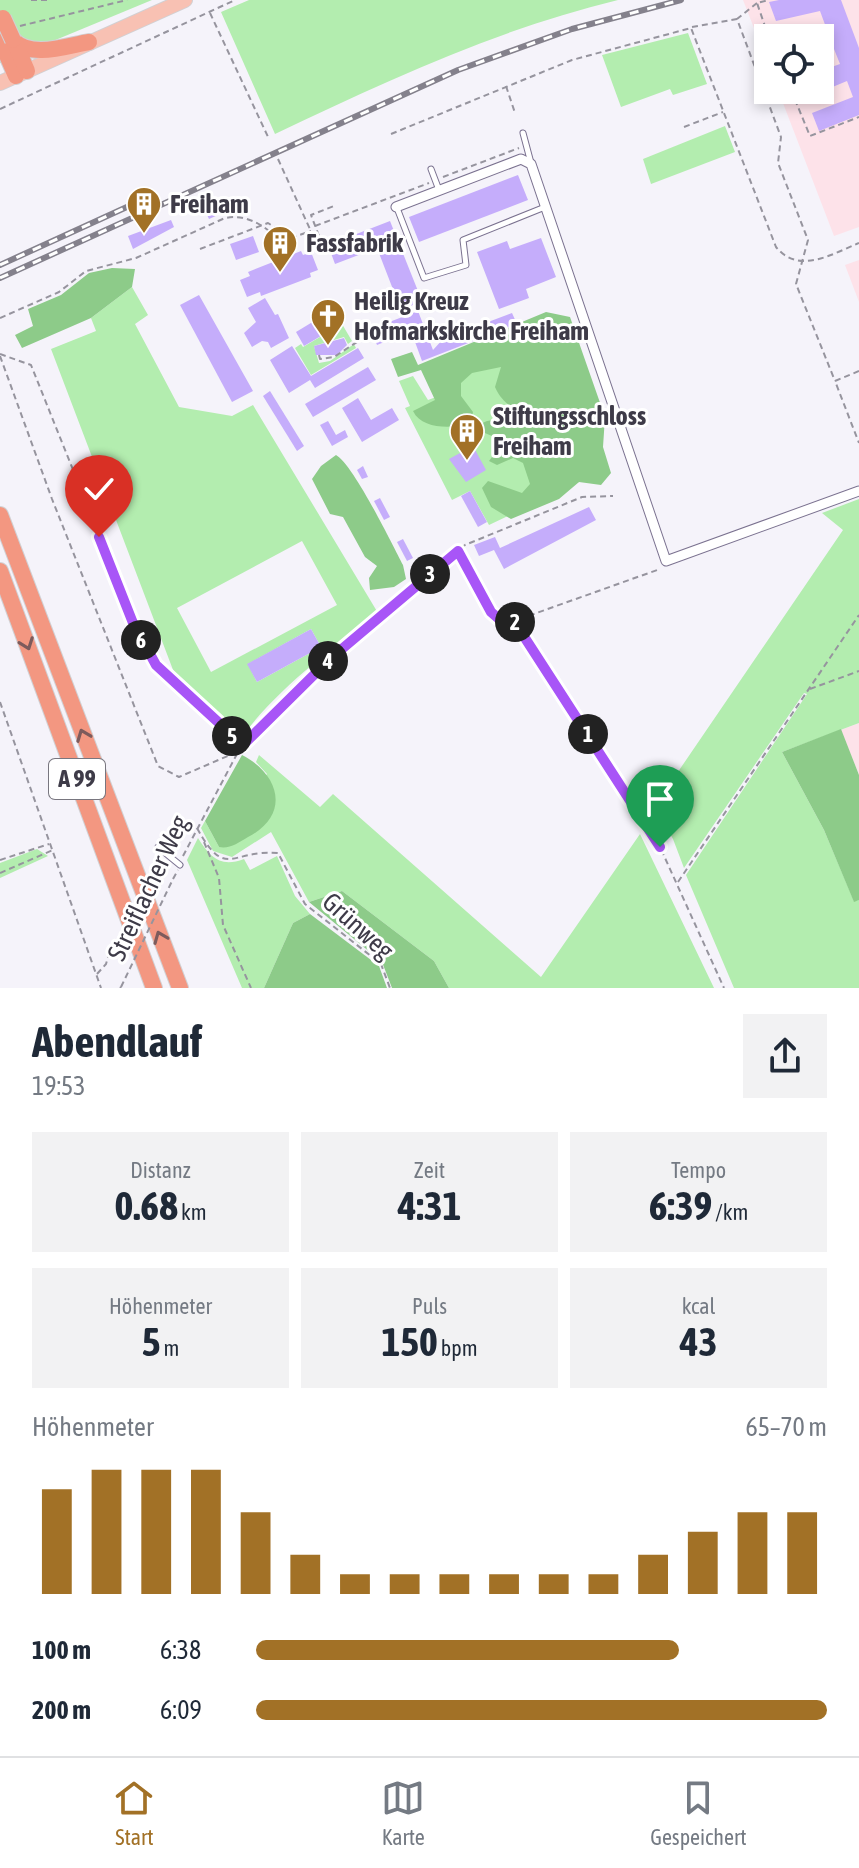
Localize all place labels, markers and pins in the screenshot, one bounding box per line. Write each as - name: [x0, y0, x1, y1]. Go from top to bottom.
- building icon: Freiham: [125, 185, 163, 235]
- place label: Freiham: [170, 189, 249, 219]
- building icon: Fassfabrik: [261, 224, 299, 274]
- place label: Fassfabrik: [306, 228, 404, 258]
- place label: Heilig Kreuz Hofmarkskirche Freiham: [354, 286, 589, 346]
- church icon: Heilig Kreuz Hofmarkskirche Freiham: [309, 297, 347, 347]
- place label: Stiftungsschloss Freiham: [493, 401, 646, 461]
- building icon: Stiftungsschloss Freiham: [448, 412, 486, 462]
- pin: [65, 455, 133, 537]
- pin: 3: [410, 554, 450, 594]
- pin: 2: [495, 602, 535, 642]
- pin: 6: [121, 620, 161, 660]
- pin: 4: [308, 641, 348, 681]
- pin: 1: [568, 714, 608, 754]
- pin: 5: [212, 716, 252, 756]
- pin: [626, 765, 694, 847]

